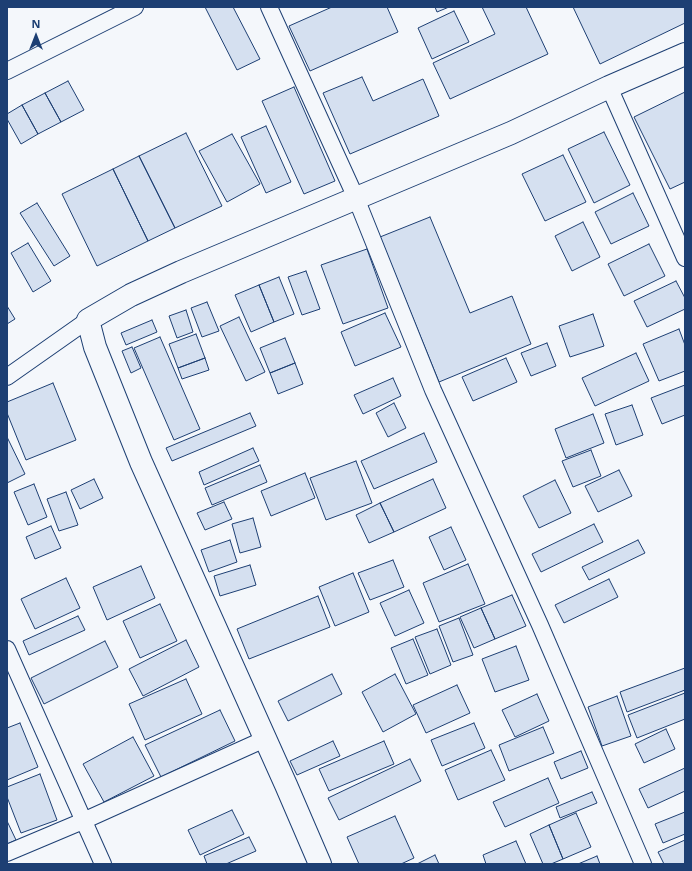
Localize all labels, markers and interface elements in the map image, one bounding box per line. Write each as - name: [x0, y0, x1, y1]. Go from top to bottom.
- north arrow: [16, 16, 56, 56]
- text: N: [32, 16, 40, 31]

